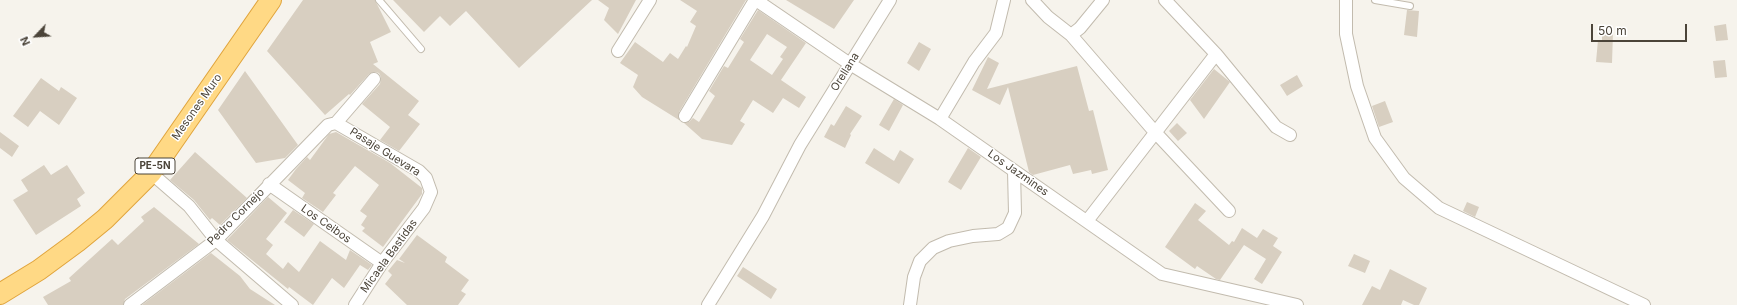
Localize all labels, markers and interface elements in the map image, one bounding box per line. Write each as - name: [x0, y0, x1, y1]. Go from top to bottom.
- north arrow: [16, 16, 56, 56]
- scale bar: [1593, 16, 1689, 42]
- text: 50 m: [1598, 23, 1627, 38]
- text: N: [17, 34, 33, 48]
- street label: Orellana: [828, 50, 862, 94]
- street label: Mesones Muro: [169, 71, 225, 143]
- street label: Pasaje Guevara: [347, 125, 423, 179]
- street label: Los Jazmines: [985, 147, 1051, 199]
- road number: PE-5N: [135, 158, 175, 174]
- street label: Pedro Cornejo: [205, 186, 267, 248]
- street label: Los Ceibos: [298, 202, 354, 246]
- street label: Micaela Bastidas: [358, 217, 420, 295]

